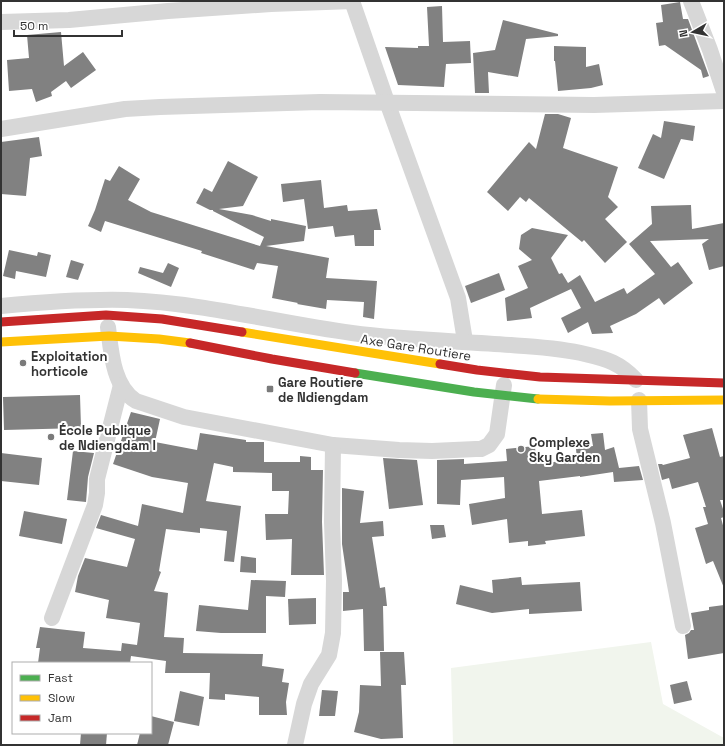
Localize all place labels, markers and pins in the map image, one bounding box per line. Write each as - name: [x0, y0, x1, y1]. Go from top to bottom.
- place label: Exploitation horticole: [31, 348, 107, 380]
- marker: Exploitation horticole: [18, 358, 28, 368]
- place label: Gare Routiere de Ndiengdam: [278, 374, 368, 406]
- marker: Gare Routiere de Ndiengdam: [265, 384, 275, 394]
- place label: École Publique de Ndiengdam I: [59, 422, 156, 454]
- marker: École Publique de Ndiengdam I: [46, 432, 56, 442]
- place label: Complexe Sky Garden: [529, 434, 600, 466]
- marker: Complexe Sky Garden: [516, 444, 526, 454]

